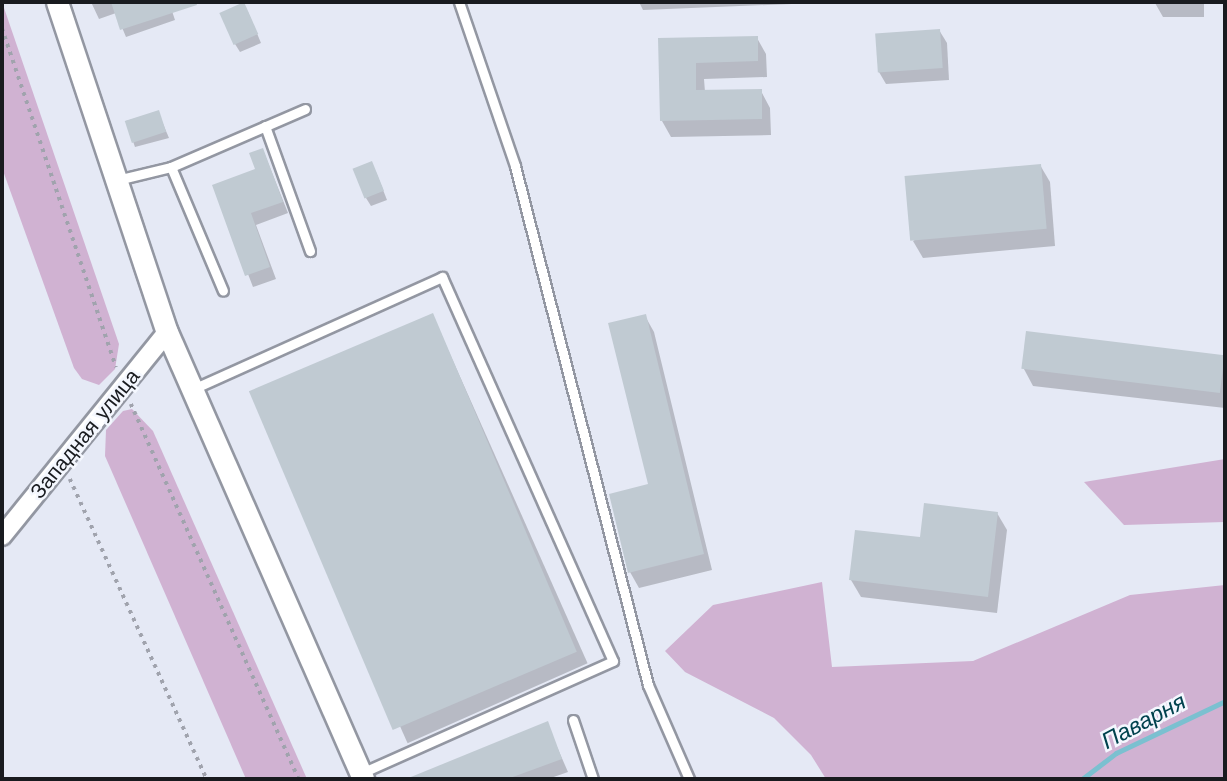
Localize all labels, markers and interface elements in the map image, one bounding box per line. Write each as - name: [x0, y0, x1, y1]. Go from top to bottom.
- street label: Западная улица: [25, 364, 145, 504]
- water label: Паварня: [1097, 688, 1191, 756]

